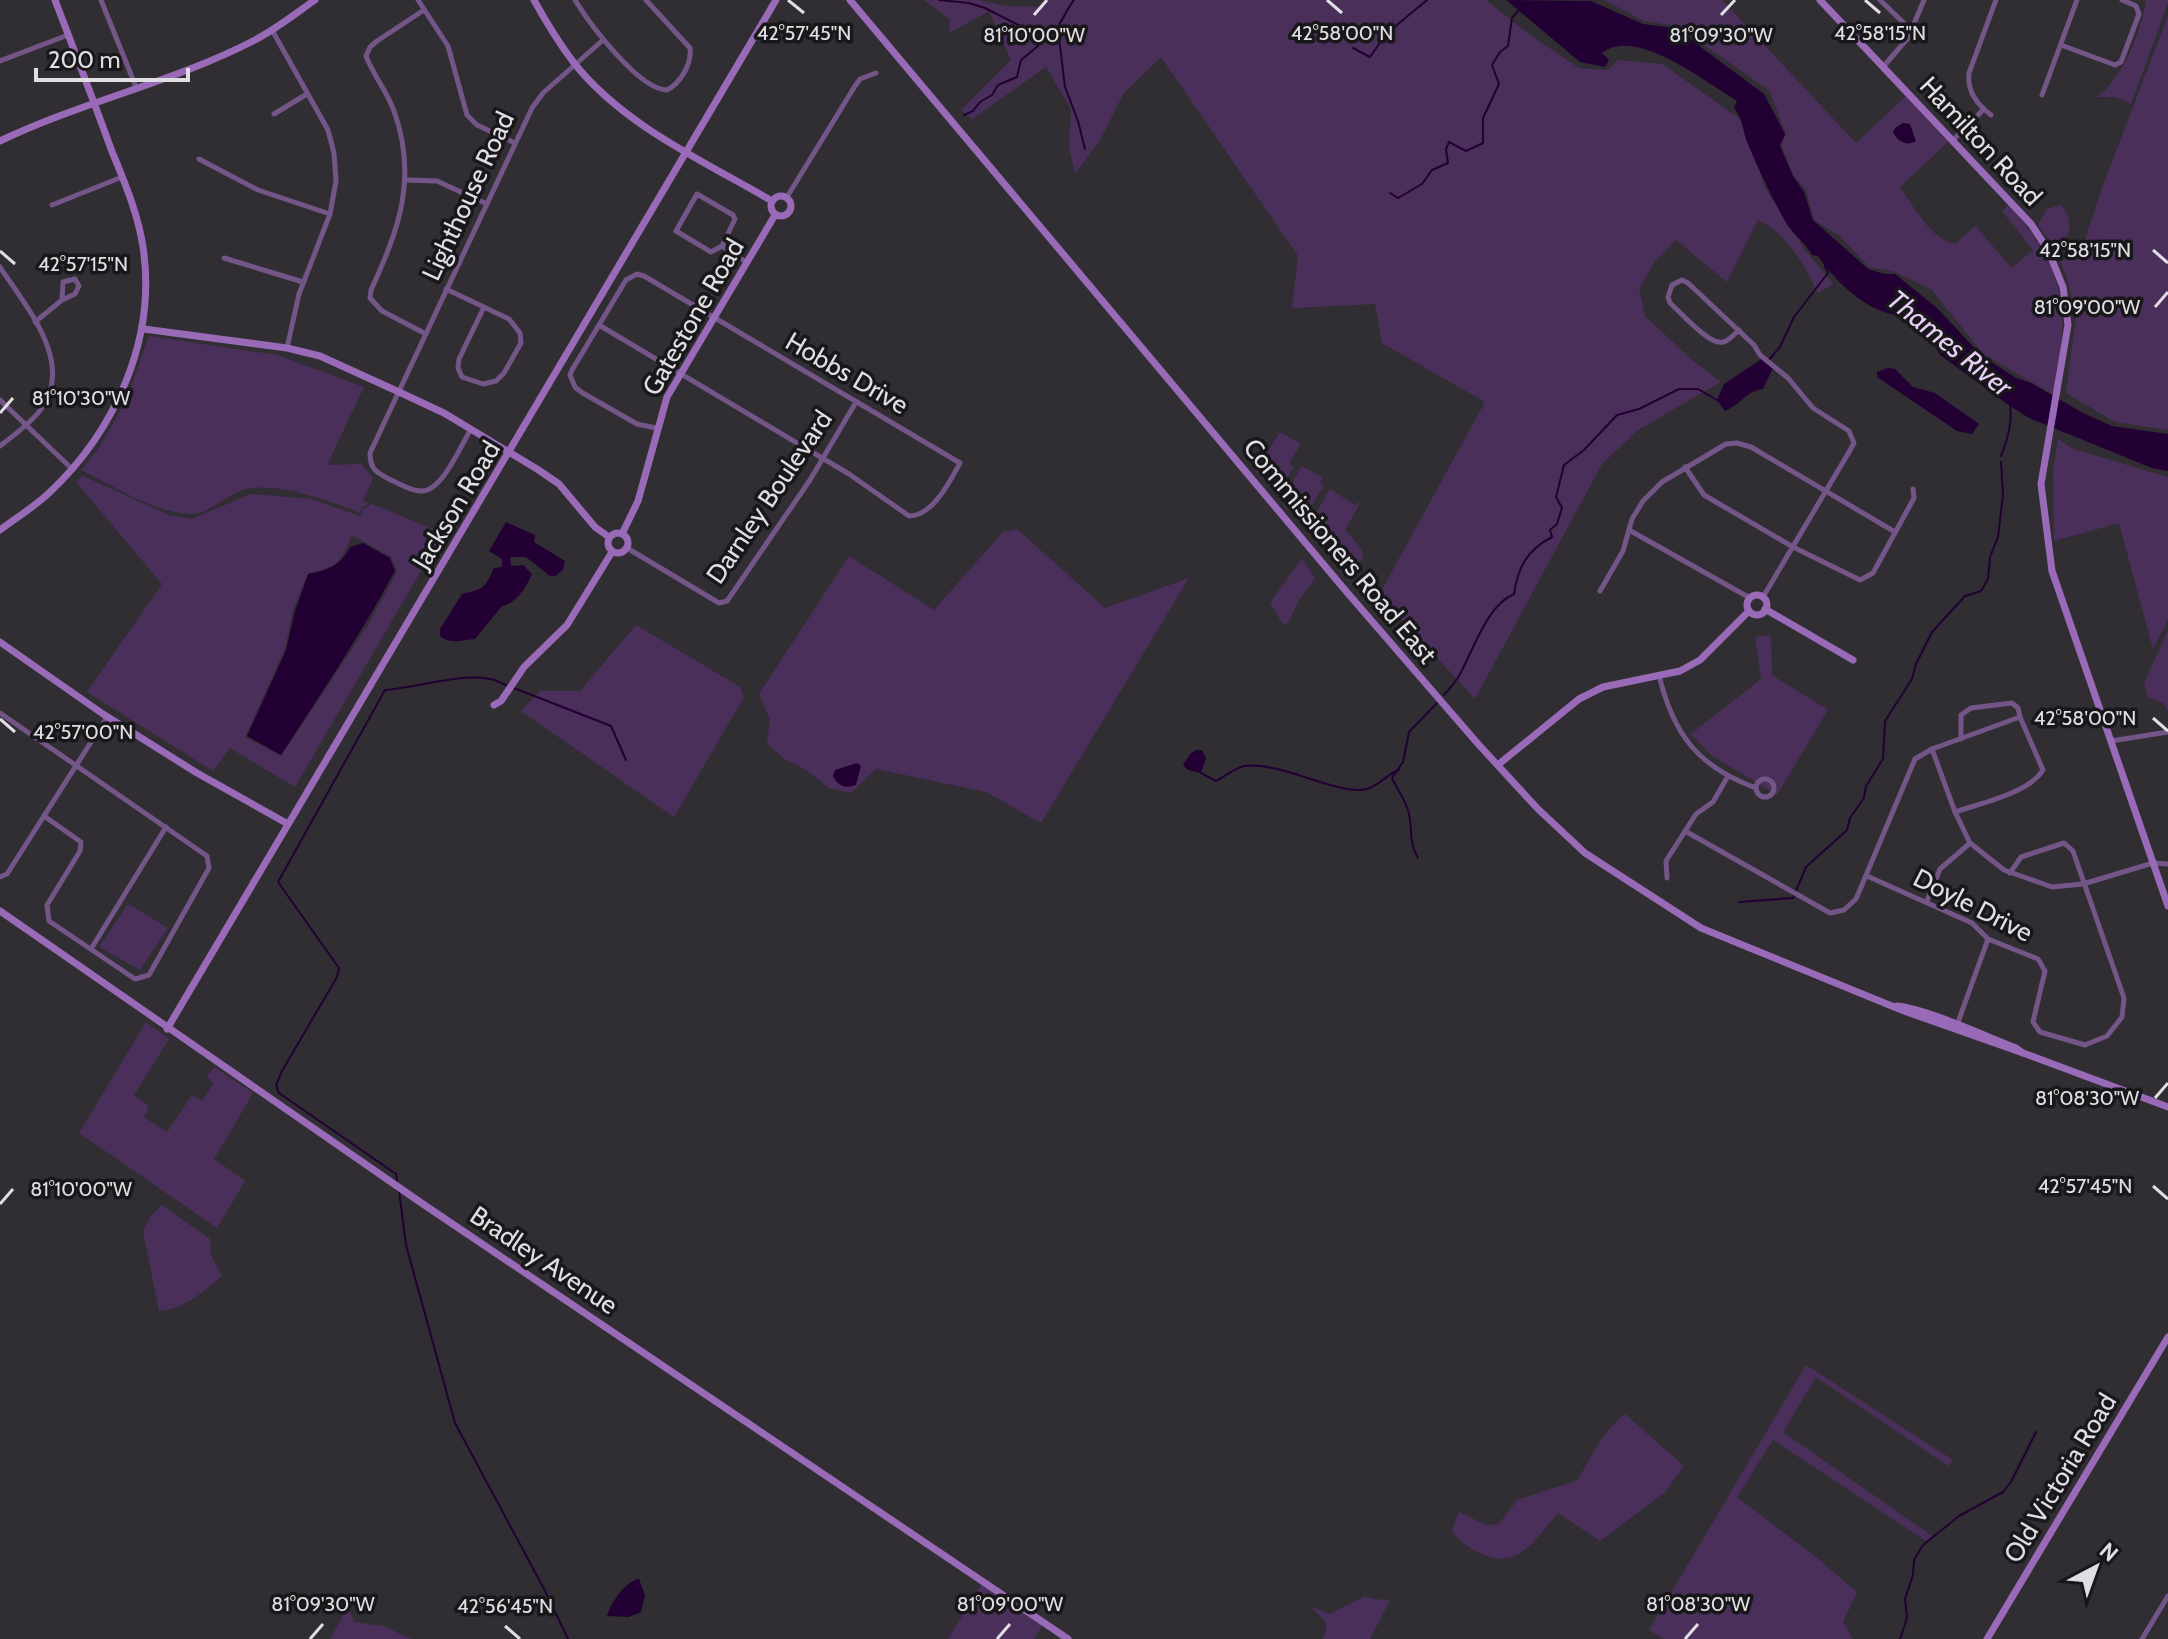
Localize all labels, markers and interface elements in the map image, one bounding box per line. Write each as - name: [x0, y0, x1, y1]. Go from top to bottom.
- text: 42°57'45"N: [757, 21, 851, 45]
- text: 42°58'00"N: [1291, 21, 1393, 45]
- text: 42°58'15"N: [1834, 21, 1926, 45]
- text: 81°10'00"W: [983, 23, 1085, 47]
- text: 81°09'30"W: [1669, 23, 1773, 47]
- scale bar: [36, 32, 188, 82]
- text: 200 m: [48, 45, 121, 74]
- street label: Hamilton Road: [1913, 70, 2049, 212]
- street label: Lighthouse Road: [415, 107, 521, 285]
- street label: Gatestone Road: [635, 233, 751, 401]
- text: 42°58'15"N: [2039, 238, 2131, 262]
- text: 42°57'15"N: [38, 252, 128, 276]
- water label: Thames River: [1881, 282, 2020, 405]
- text: 81°09'00"W: [2034, 295, 2140, 319]
- street label: Hobbs Drive: [780, 325, 914, 421]
- text: 81°10'30"W: [32, 386, 130, 410]
- street label: Darnley Boulevard: [699, 404, 839, 590]
- street label: Commissioners Road East: [1237, 432, 1444, 670]
- street label: Jackson Road: [405, 435, 507, 576]
- text: 42°58'00"N: [2034, 706, 2136, 730]
- text: 42°57'00"N: [33, 720, 133, 744]
- street label: Doyle Drive: [1908, 861, 2038, 949]
- text: 81°08'30"W: [2035, 1086, 2139, 1110]
- text: 42°57'45"N: [2038, 1174, 2132, 1198]
- text: 81°10'00"W: [30, 1177, 132, 1201]
- street label: Bradley Avenue: [464, 1199, 624, 1321]
- street label: Old Victoria Road: [1997, 1388, 2123, 1568]
- north arrow: [2056, 1527, 2136, 1607]
- text: N: [2094, 1537, 2124, 1568]
- text: 81°09'30"W: [271, 1592, 375, 1616]
- text: 81°09'00"W: [957, 1592, 1063, 1616]
- text: 81°08'30"W: [1646, 1592, 1750, 1616]
- text: 42°56'45"N: [457, 1594, 553, 1618]

